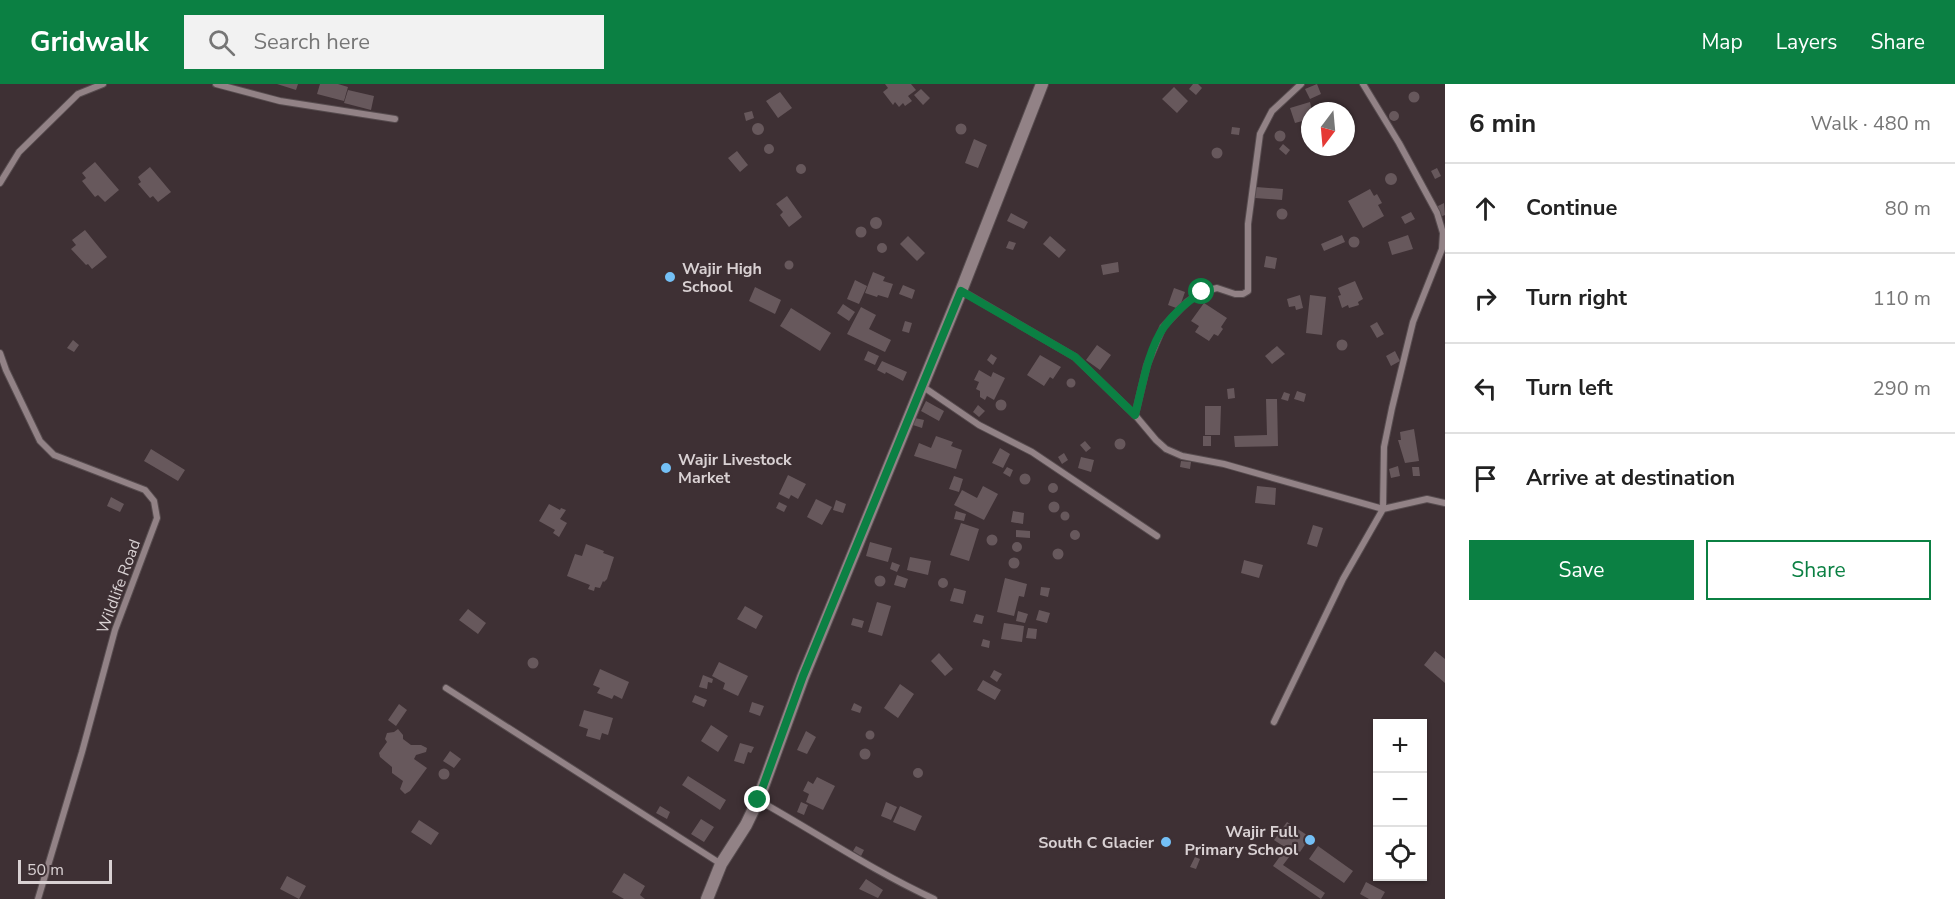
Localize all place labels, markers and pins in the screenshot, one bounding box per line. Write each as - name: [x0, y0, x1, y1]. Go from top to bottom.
- place label: Wajir High School: [682, 258, 762, 298]
- marker: Wajir High School: [663, 270, 677, 284]
- place label: Wajir Livestock Market: [678, 449, 792, 489]
- marker: Wajir Livestock Market: [659, 461, 673, 475]
- place label: Wajir Full Primary School: [1185, 821, 1298, 861]
- place label: South C Glacier: [1038, 832, 1155, 854]
- marker: Wajir Full Primary School: [1303, 833, 1317, 847]
- marker: South C Glacier: [1159, 835, 1173, 849]

